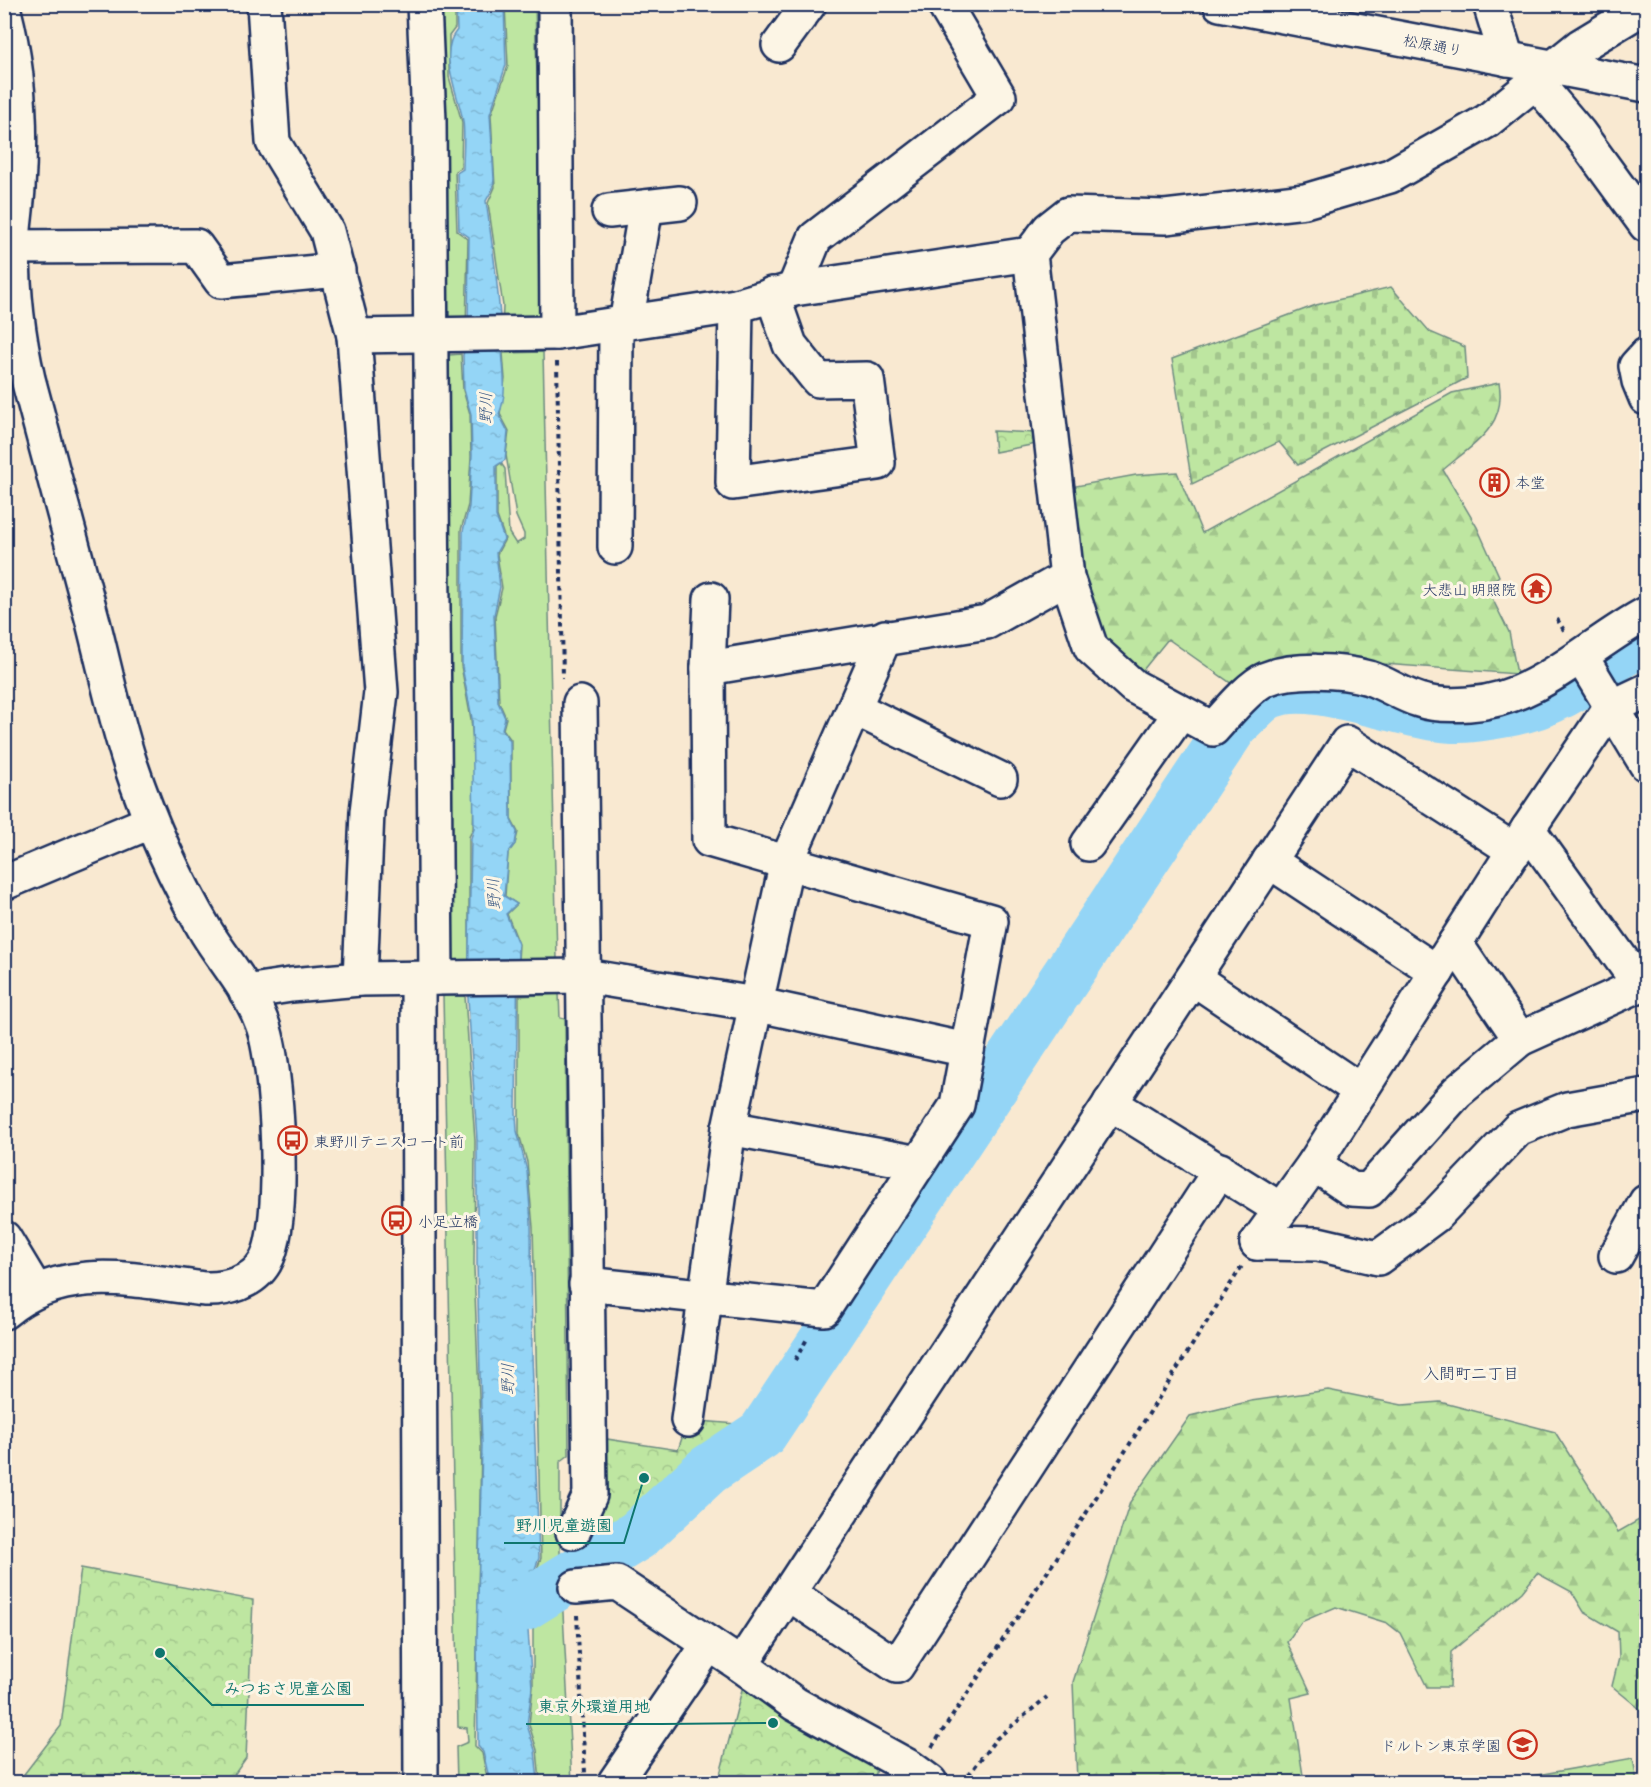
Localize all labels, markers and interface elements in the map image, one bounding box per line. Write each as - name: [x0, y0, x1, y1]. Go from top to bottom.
- street label: 松原通り: [1402, 30, 1464, 60]
- water label: 野川: [475, 392, 495, 424]
- building icon: 本堂: [1478, 466, 1510, 498]
- place label: 本堂: [1515, 473, 1545, 492]
- temple icon: 大悲山 明照院: [1521, 573, 1553, 605]
- place label: 大悲山 明照院: [1422, 580, 1516, 599]
- water label: 野川: [482, 877, 504, 911]
- bus stop icon: 東野川テニスコート前: [277, 1125, 309, 1157]
- place label: 東野川テニスコート前: [314, 1132, 464, 1151]
- bus stop icon: 小足立橋: [381, 1205, 413, 1237]
- place label: 小足立橋: [418, 1212, 478, 1231]
- water label: 野川: [497, 1363, 517, 1395]
- district label: 入間町二丁目: [1423, 1363, 1519, 1383]
- callout: 野川児童遊園: [504, 1509, 624, 1543]
- text: 野川児童遊園: [516, 1515, 612, 1535]
- callout: みつおさ児童公園: [212, 1671, 364, 1705]
- text: みつおさ児童公園: [224, 1678, 352, 1698]
- callout: 東京外環道用地: [526, 1690, 662, 1724]
- text: 東京外環道用地: [538, 1696, 650, 1716]
- school or university icon: ドルトン東京学園: [1506, 1729, 1538, 1761]
- place label: ドルトン東京学園: [1381, 1736, 1501, 1755]

